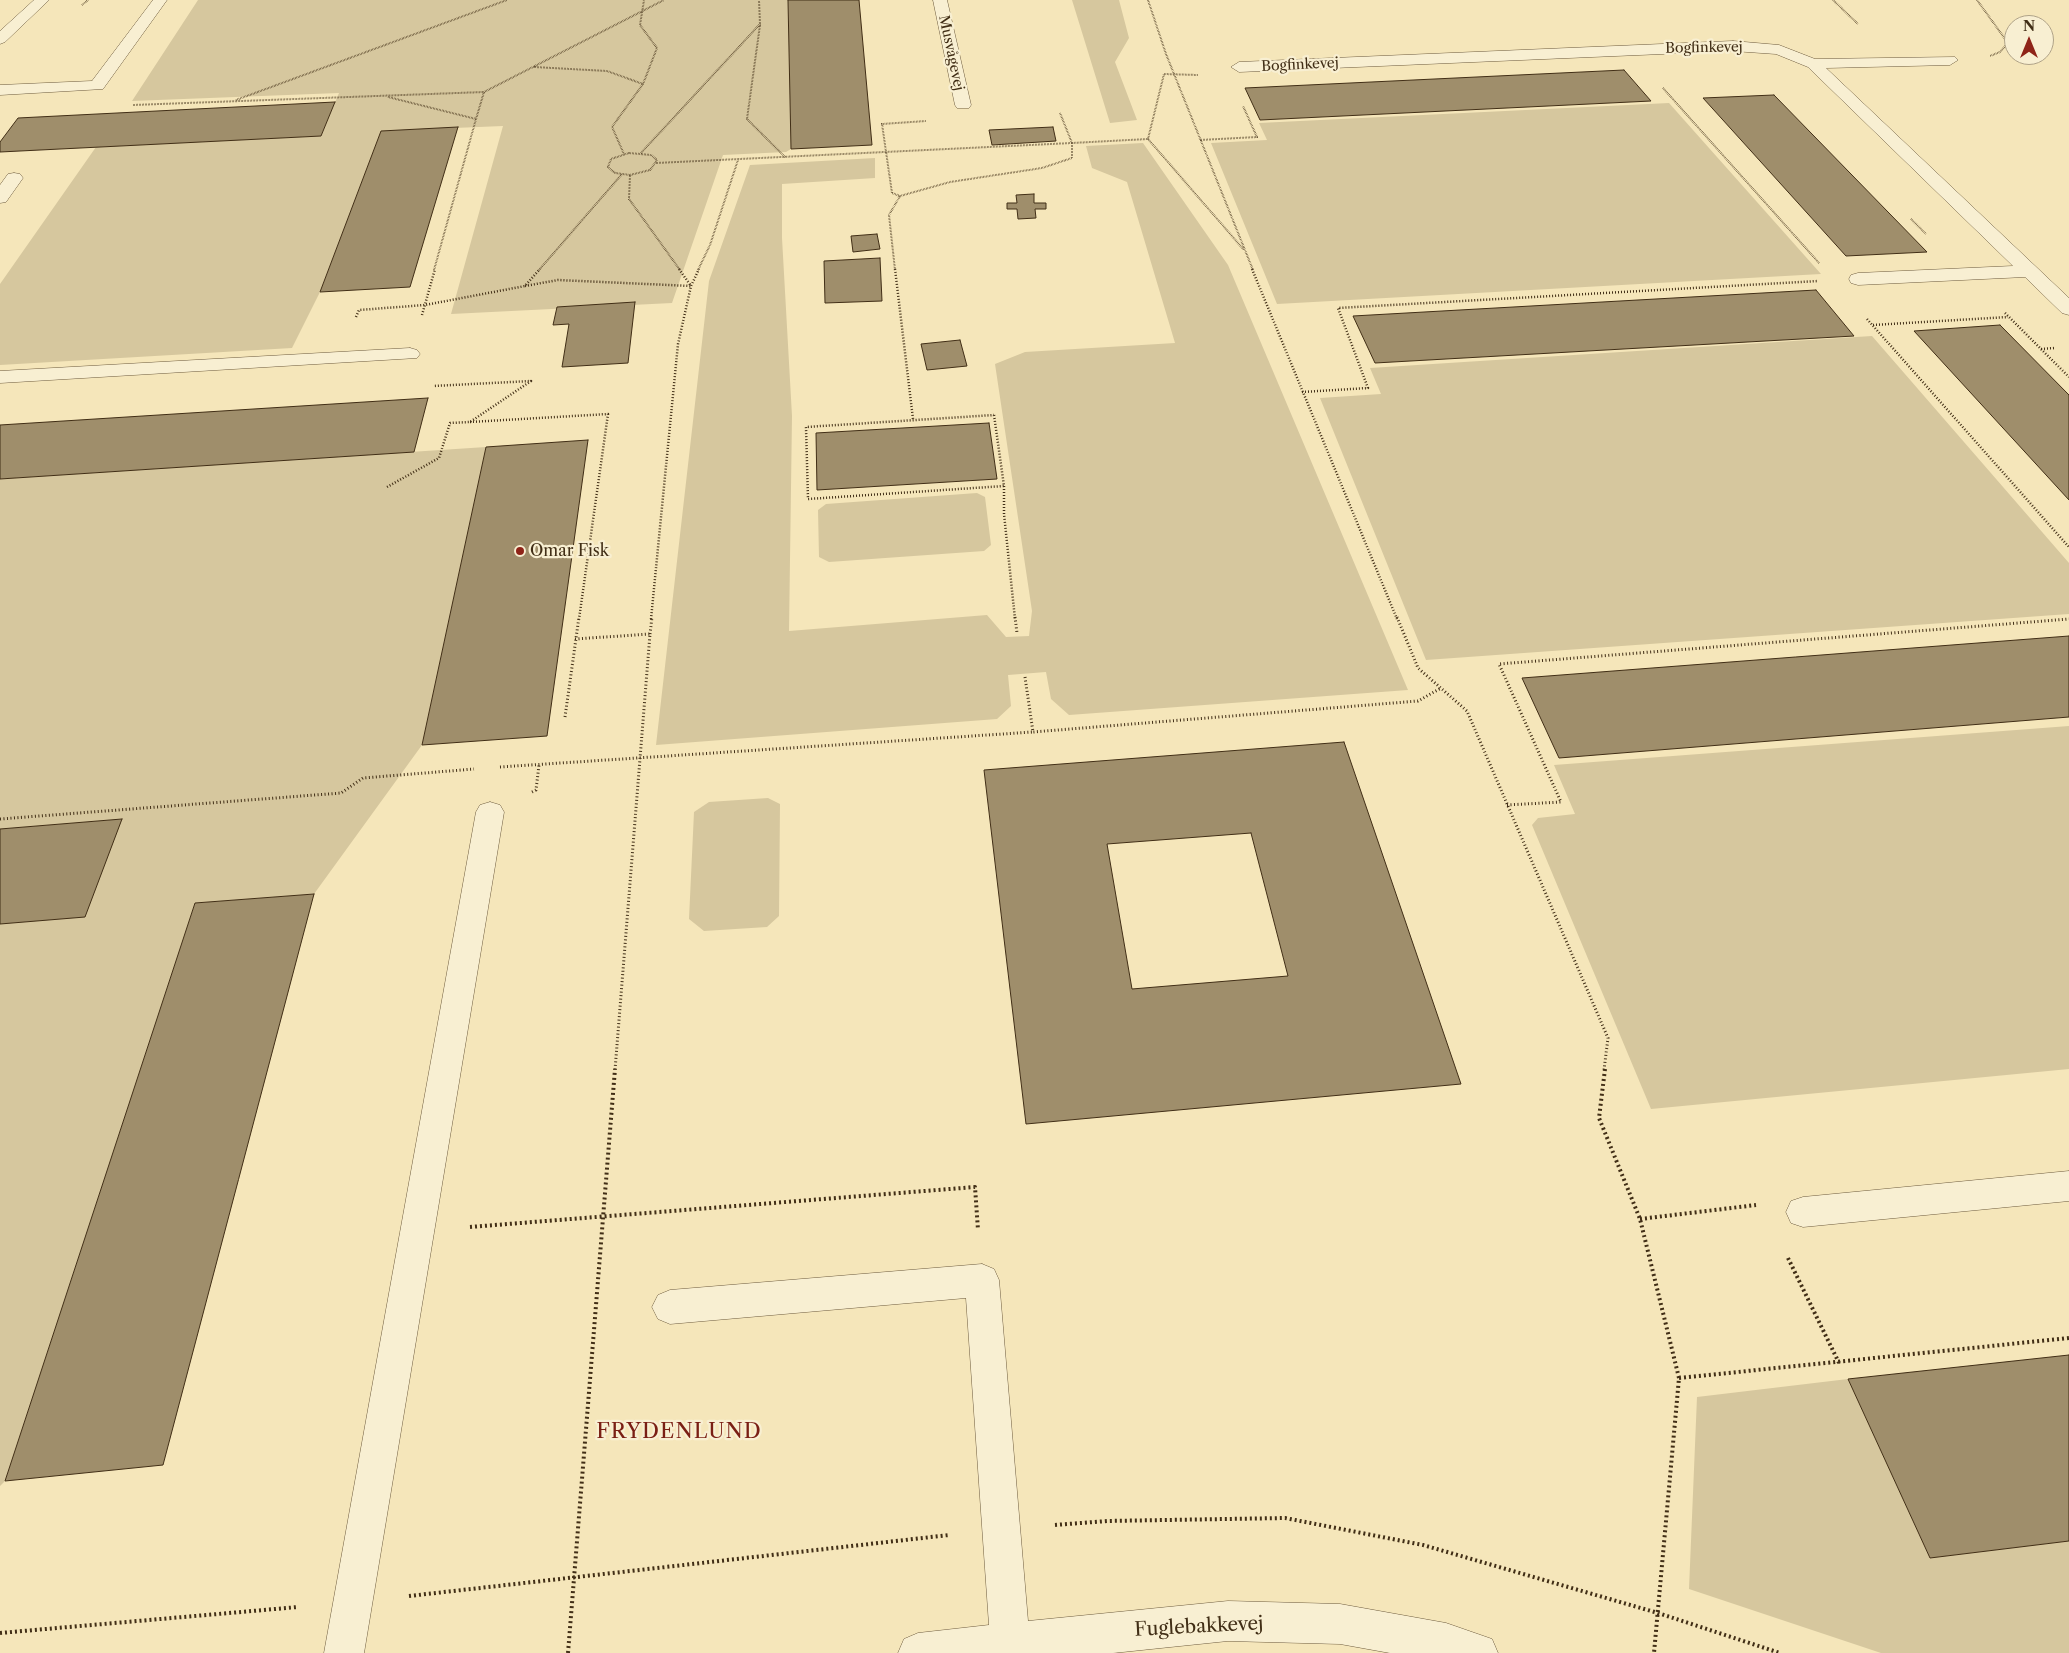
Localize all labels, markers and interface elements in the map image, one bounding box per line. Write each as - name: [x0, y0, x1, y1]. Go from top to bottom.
- street label: Musvågevej: [935, 14, 967, 92]
- north arrow: [2004, 15, 2054, 65]
- text: N: [2023, 17, 2035, 35]
- street label: Bogfinkevej: [1665, 39, 1743, 57]
- street label: Bogfinkevej: [1261, 55, 1339, 75]
- place label: Omar Fisk: [530, 541, 609, 561]
- marker: Omar Fisk: [514, 545, 526, 557]
- district label: FRYDENLUND: [595, 1419, 763, 1445]
- street label: Fuglebakkevej: [1134, 1612, 1264, 1642]

